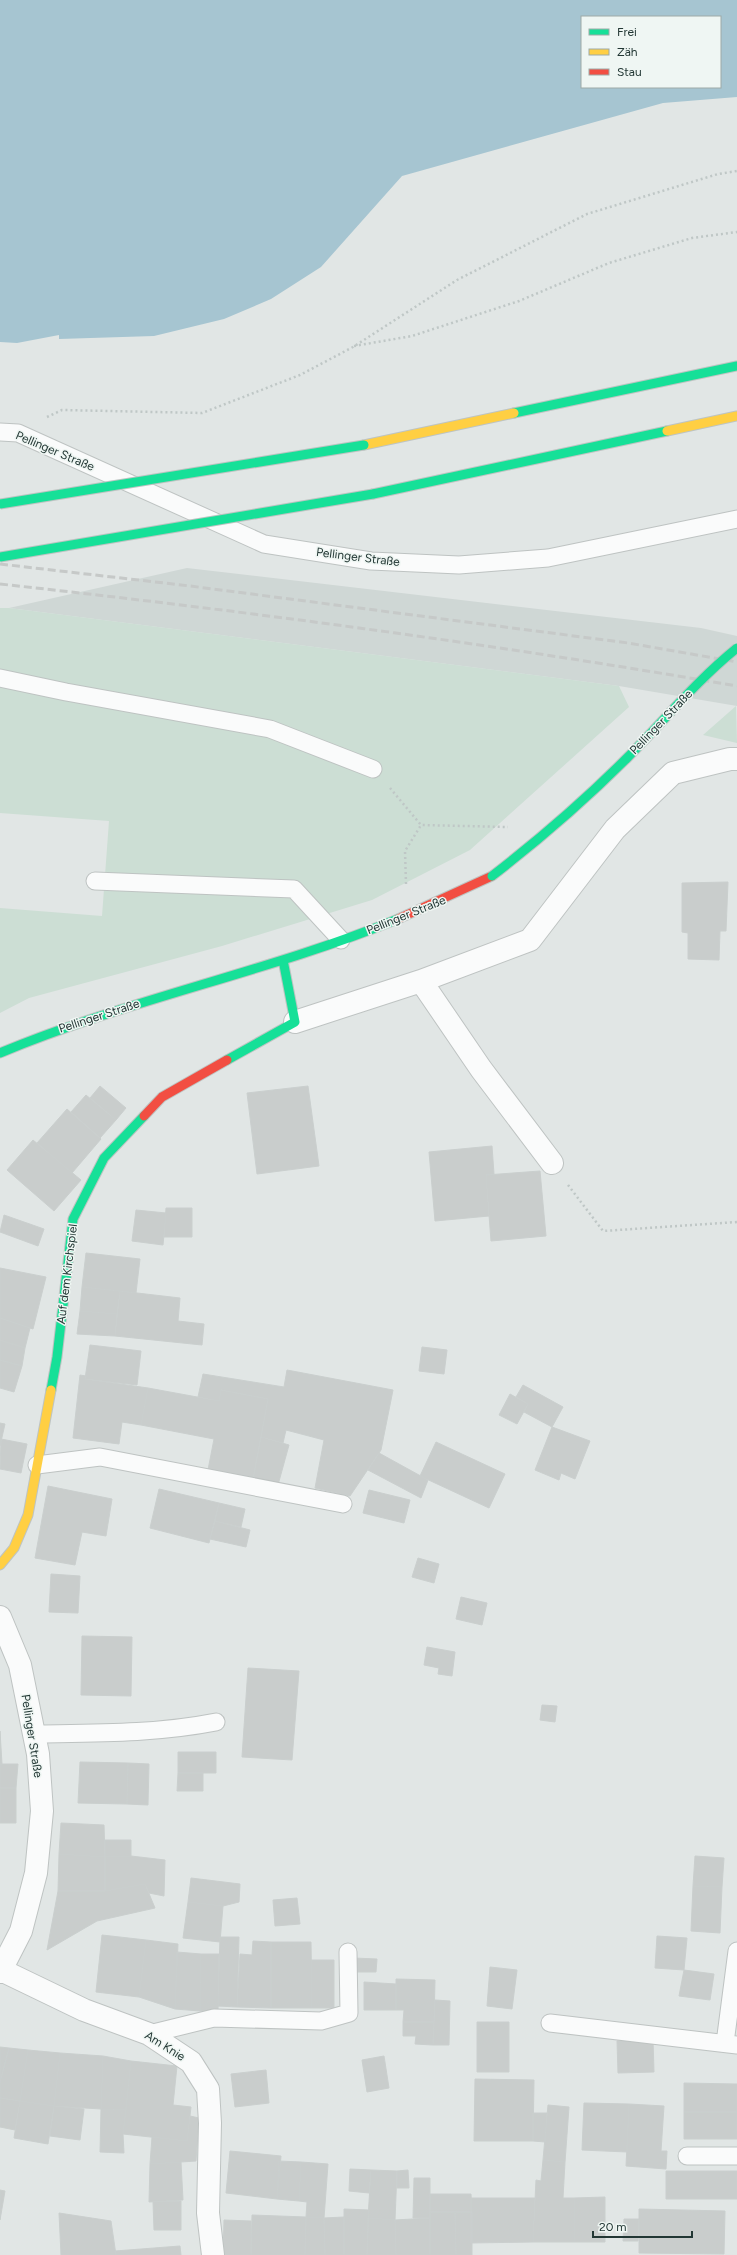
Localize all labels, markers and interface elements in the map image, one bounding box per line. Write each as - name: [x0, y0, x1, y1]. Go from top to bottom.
- legend: [581, 16, 721, 88]
- text: Frei: [617, 25, 637, 39]
- text: Zäh: [617, 45, 638, 59]
- text: Stau: [617, 65, 642, 79]
- street label: Pellinger Straße: [14, 428, 97, 474]
- street label: Pellinger Straße: [315, 545, 401, 569]
- street label: Pellinger Straße: [627, 687, 696, 757]
- street label: Pellinger Straße: [364, 893, 448, 937]
- street label: Pellinger Straße: [57, 996, 142, 1036]
- street label: Auf dem Kirchspiel: [54, 1223, 80, 1325]
- street label: Pellinger Straße: [19, 1693, 46, 1779]
- street label: Am Knie: [142, 2028, 188, 2064]
- scale bar: [593, 2213, 692, 2239]
- text: 20 m: [599, 2220, 627, 2234]

